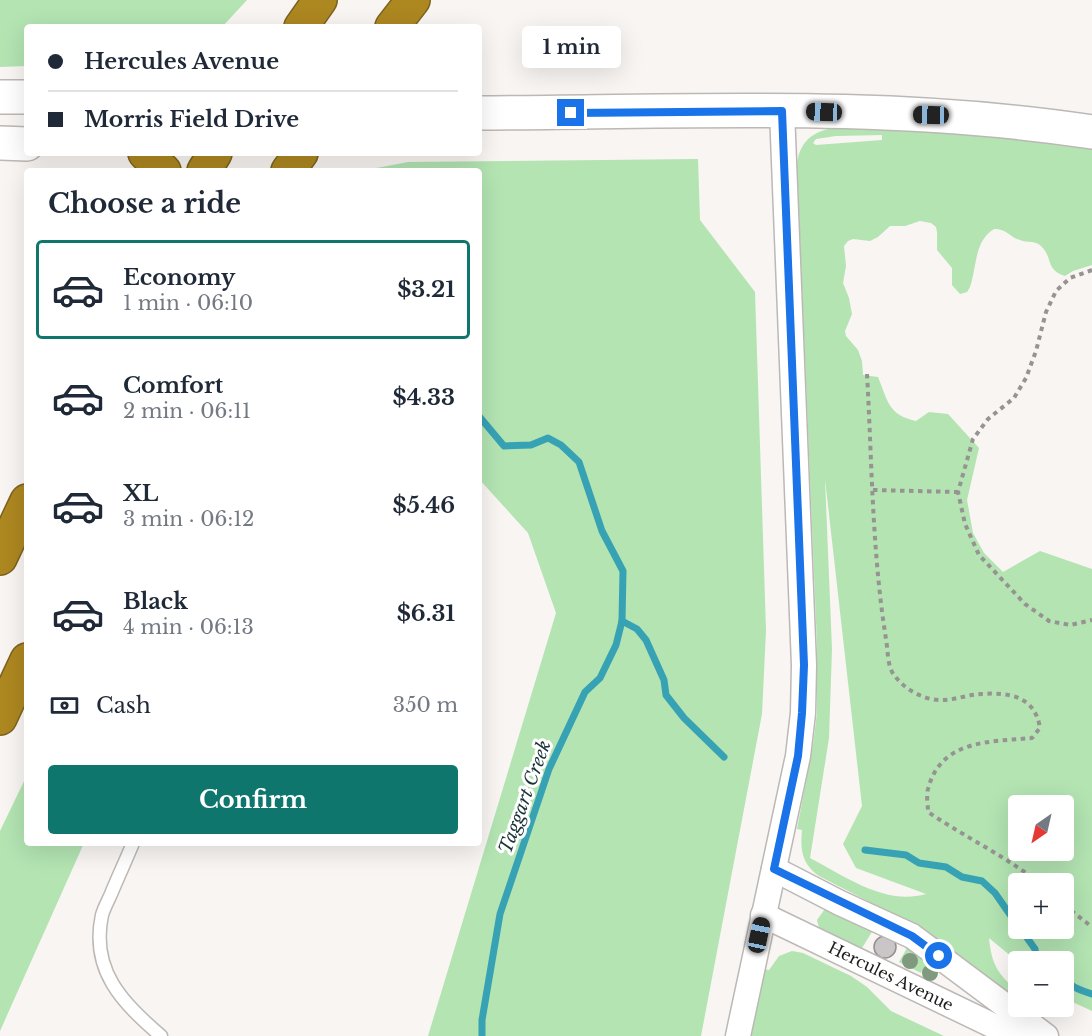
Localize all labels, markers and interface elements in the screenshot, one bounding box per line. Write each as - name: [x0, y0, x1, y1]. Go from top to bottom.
- callout: 1 min: [522, 26, 620, 68]
- text: 1 min: [543, 35, 600, 59]
- text: Hercules Avenue: [84, 48, 279, 75]
- route end: [557, 99, 584, 126]
- car: [806, 102, 842, 122]
- text: Morris Field Drive: [84, 106, 299, 133]
- car: [913, 106, 949, 124]
- text: Choose a ride: [48, 187, 241, 220]
- icon: car: [51, 263, 105, 317]
- text: Economy: [123, 264, 235, 291]
- text: $3.21: [397, 276, 455, 303]
- text: 1 min · 06:10: [123, 291, 253, 315]
- icon: car: [51, 371, 105, 425]
- text: Comfort: [123, 372, 223, 399]
- text: $4.33: [392, 384, 455, 411]
- text: 2 min · 06:11: [123, 399, 251, 423]
- icon: car: [51, 479, 105, 533]
- text: XL: [123, 480, 158, 507]
- text: $5.46: [393, 492, 455, 519]
- text: 3 min · 06:12: [123, 507, 254, 531]
- icon: car: [51, 587, 105, 641]
- text: Black: [123, 588, 188, 615]
- text: $6.31: [397, 600, 455, 627]
- text: 4 min · 06:13: [123, 615, 254, 639]
- icon: cash: [48, 689, 81, 722]
- text: Cash: [96, 692, 151, 719]
- text: 350 m: [393, 693, 458, 717]
- water label: Taggart Creek: [494, 737, 556, 857]
- button: Confirm: [48, 765, 458, 834]
- north arrow: [1008, 795, 1074, 861]
- map controls: [1008, 795, 1074, 1017]
- button: +: [1008, 873, 1074, 939]
- car: [746, 916, 772, 954]
- street label: Hercules Avenue: [825, 937, 957, 1015]
- route start: [925, 942, 952, 969]
- button: −: [1008, 951, 1074, 1017]

